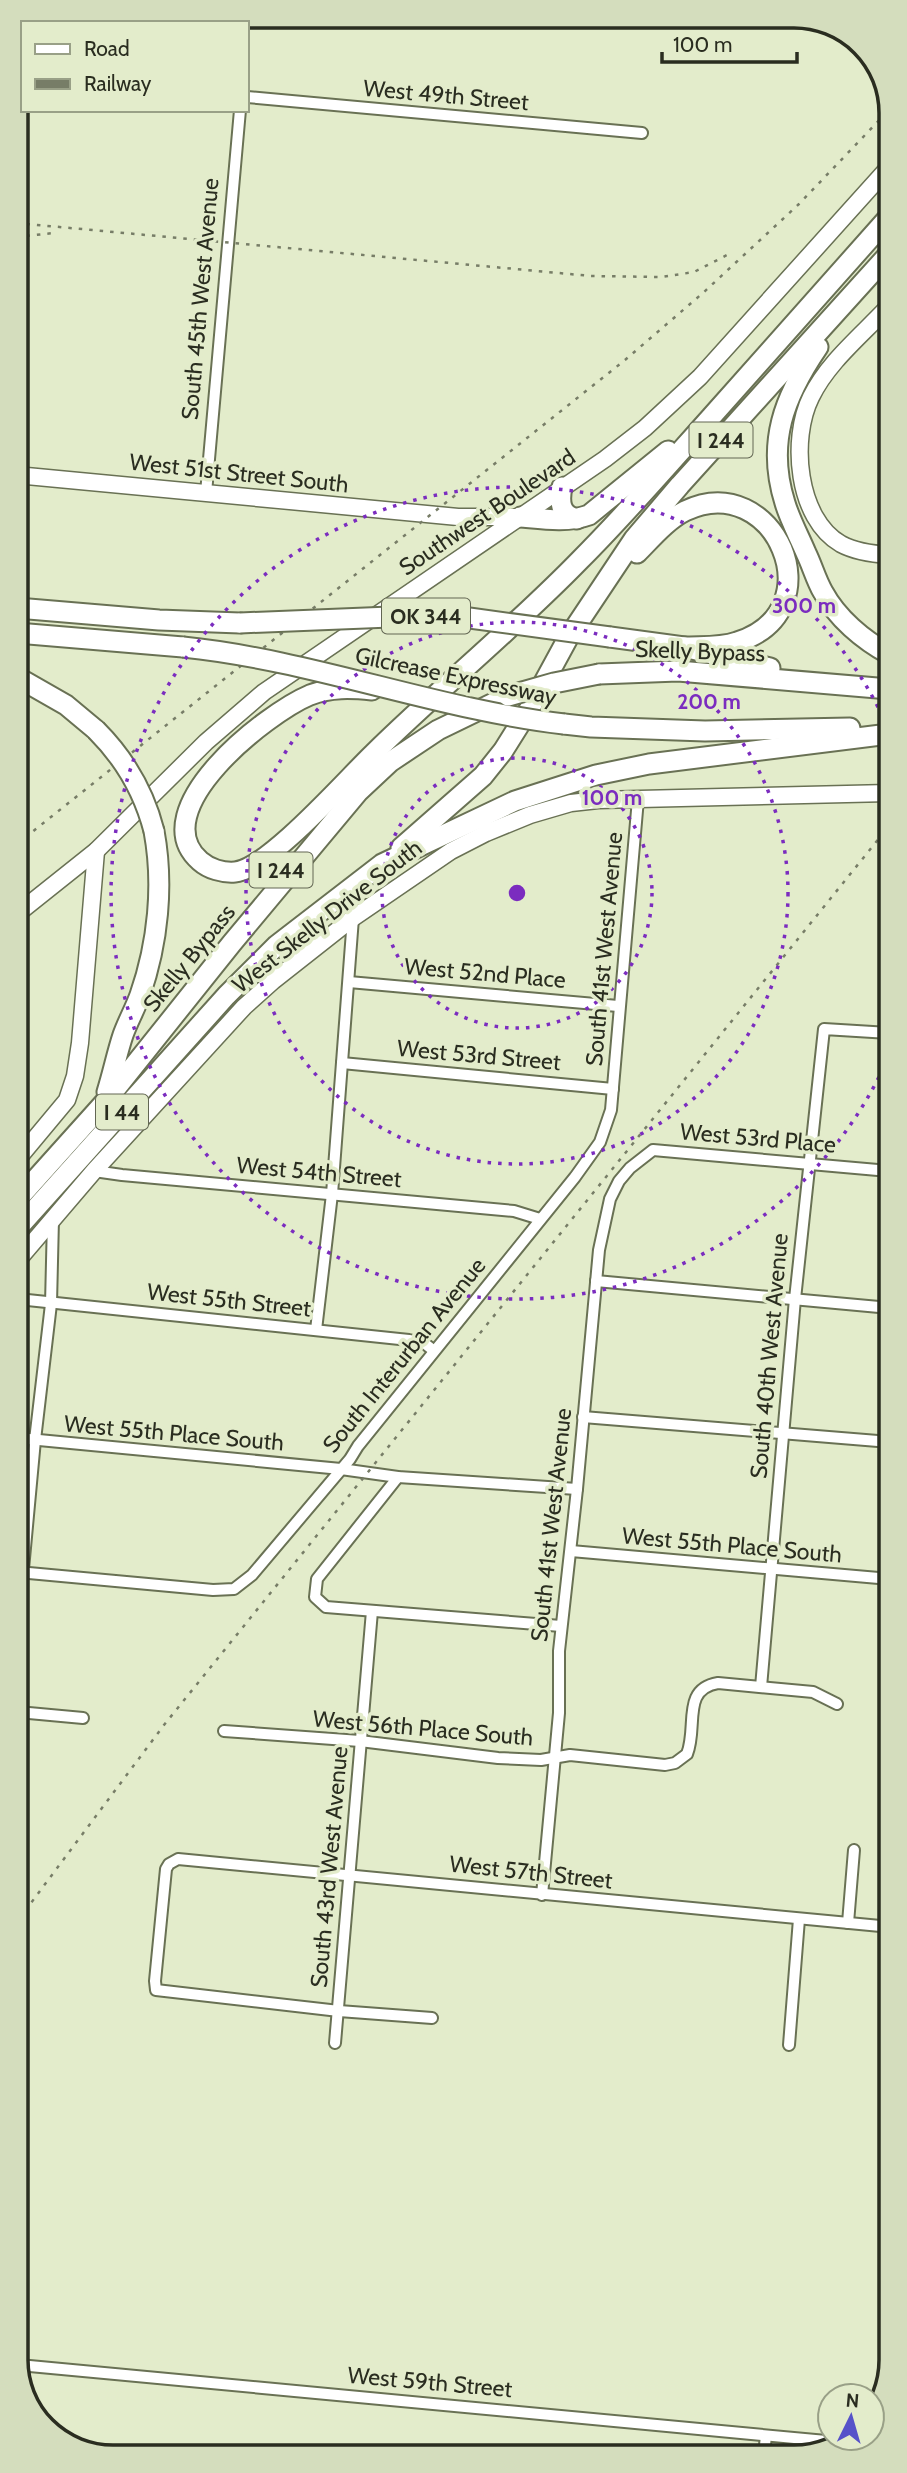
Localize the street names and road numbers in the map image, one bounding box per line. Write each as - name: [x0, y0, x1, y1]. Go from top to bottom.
- street label: West 49th Street: [362, 74, 530, 116]
- street label: South 45th West Avenue: [175, 177, 225, 421]
- road number: I 244: [690, 422, 752, 458]
- street label: Southwest Boulevard: [394, 443, 580, 581]
- street label: West 51st Street South: [128, 448, 350, 498]
- road number: OK 344: [382, 598, 470, 634]
- street label: Skelly Bypass: [634, 635, 766, 667]
- street label: Gilcrease Expressway: [353, 641, 560, 711]
- street label: South 41st West Avenue: [580, 831, 628, 1067]
- street label: West Skelly Drive South: [227, 833, 427, 999]
- road number: I 244: [250, 852, 312, 888]
- street label: Skelly Bypass: [137, 899, 241, 1017]
- street label: West 52nd Place: [403, 952, 567, 994]
- street label: West 53rd Street: [396, 1034, 562, 1076]
- road number: I 44: [96, 1094, 148, 1130]
- street label: West 53rd Place: [679, 1117, 837, 1159]
- street label: West 54th Street: [235, 1151, 403, 1193]
- street label: South 40th West Avenue: [744, 1232, 794, 1480]
- street label: South Interurban Avenue: [317, 1252, 491, 1458]
- street label: West 55th Street: [146, 1277, 312, 1323]
- street label: South 41st West Avenue: [525, 1407, 577, 1643]
- street label: West 55th Place South: [63, 1409, 285, 1457]
- street label: West 55th Place South: [621, 1521, 843, 1569]
- street label: West 56th Place South: [312, 1704, 534, 1752]
- street label: South 43rd West Avenue: [304, 1745, 354, 1989]
- street label: West 57th Street: [448, 1850, 614, 1894]
- street label: West 59th Street: [347, 2361, 514, 2403]

